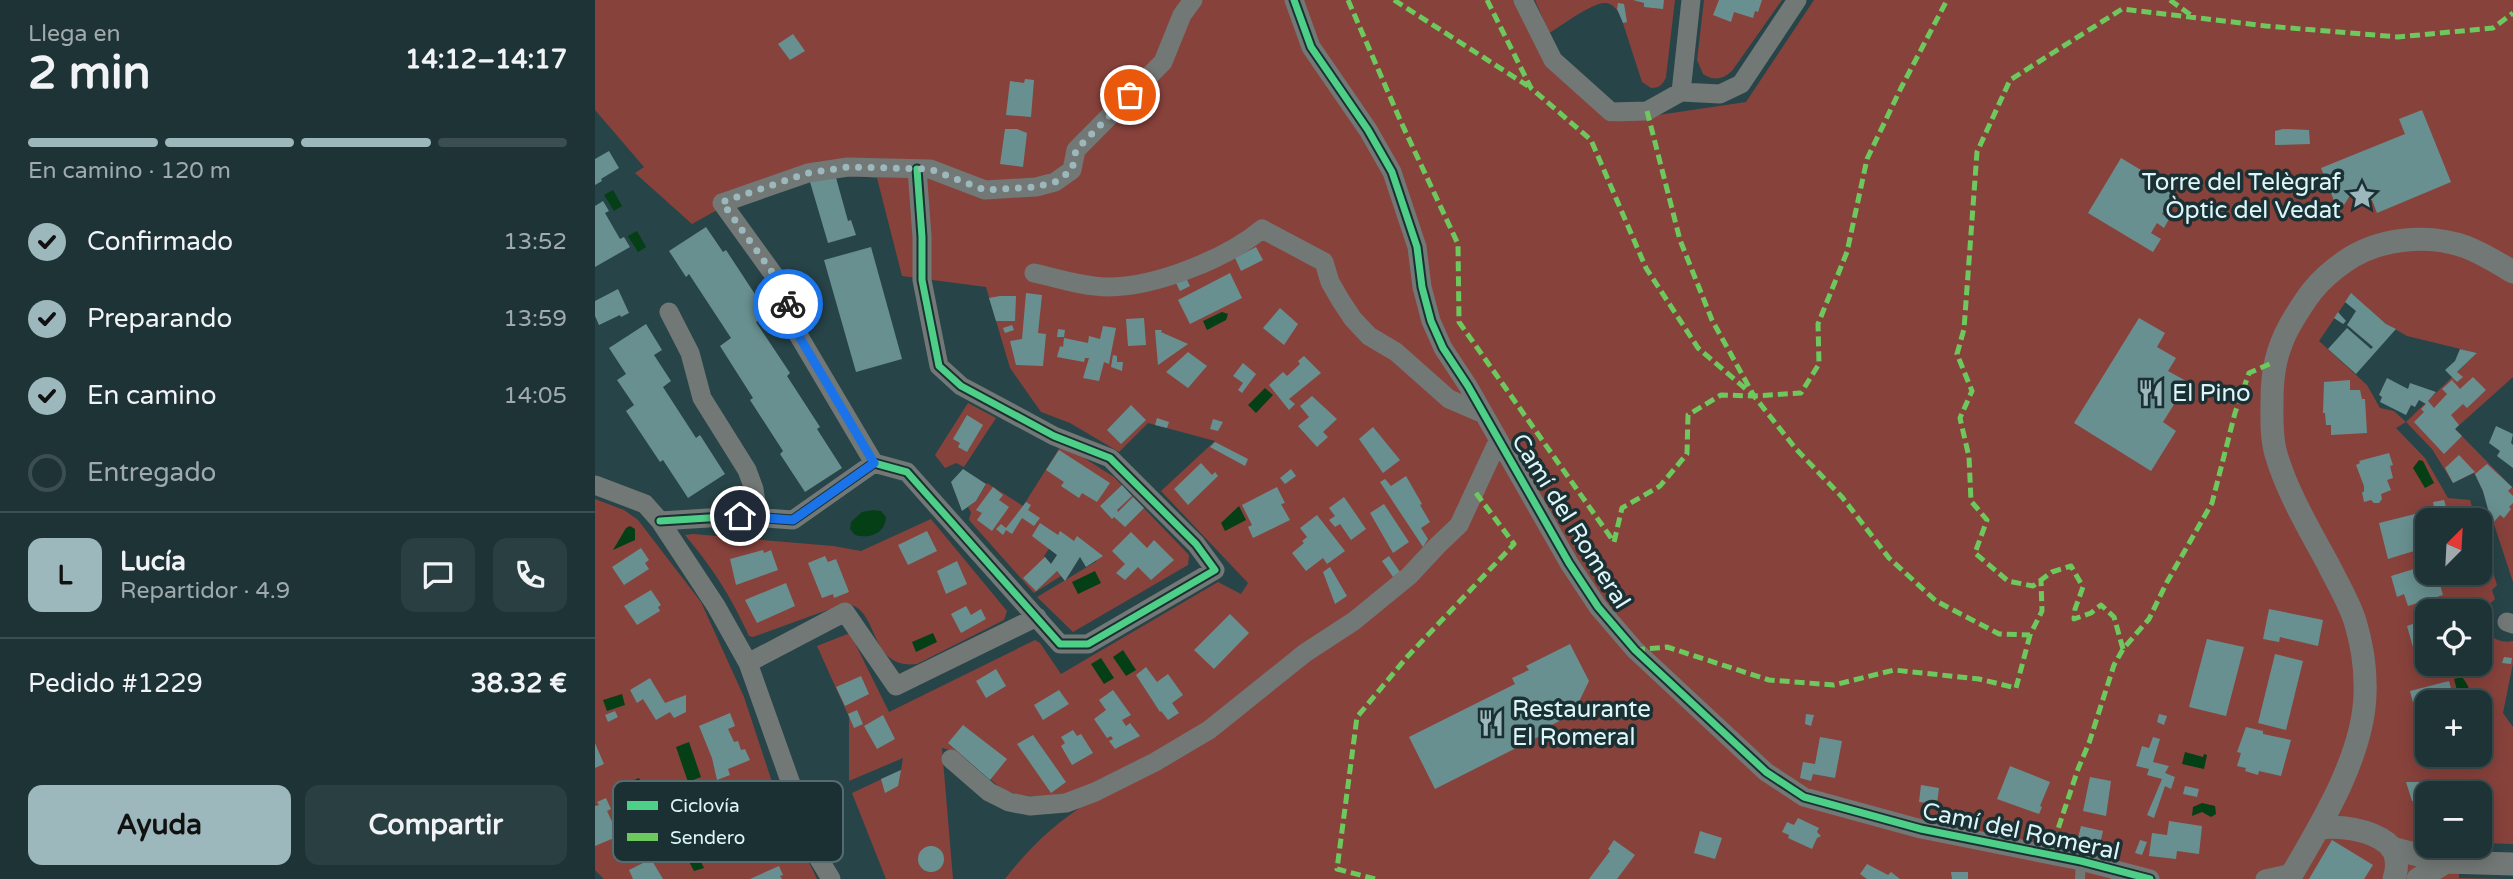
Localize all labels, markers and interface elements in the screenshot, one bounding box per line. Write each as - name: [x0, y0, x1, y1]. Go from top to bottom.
- text: Llega en: [28, 20, 120, 48]
- text: 14:12–14:17: [405, 44, 567, 75]
- text: 2 min: [28, 46, 151, 101]
- pin: [1100, 65, 1160, 125]
- icon: bag: [1111, 76, 1149, 114]
- text: En camino · 120 m: [28, 157, 231, 185]
- place label: Torre del Telègraf Òptic del Vedat: [2142, 168, 2342, 225]
- place icon: Torre del Telègraf Òptic del Vedat: [2347, 181, 2377, 211]
- icon: check: [28, 223, 66, 261]
- text: Confirmado: [87, 226, 233, 257]
- text: 13:52: [503, 228, 567, 256]
- courier: [753, 269, 823, 339]
- icon: bike: [769, 285, 807, 323]
- icon: check: [28, 300, 66, 338]
- text: Preparando: [87, 303, 232, 334]
- text: 13:59: [503, 305, 567, 333]
- icon: check: [28, 377, 66, 415]
- restaurant icon: El Pino: [2136, 378, 2166, 408]
- place label: El Pino: [2172, 379, 2251, 408]
- text: En camino: [87, 380, 216, 411]
- text: 14:05: [503, 382, 567, 410]
- street label: Camí del Romeral: [1505, 428, 1636, 614]
- text: Entregado: [87, 457, 216, 488]
- pin: [710, 486, 770, 546]
- icon: home: [721, 497, 759, 535]
- north arrow: [2415, 508, 2492, 584]
- map controls: [2415, 508, 2492, 858]
- button: chat: [401, 538, 475, 612]
- button: phone: [493, 538, 567, 612]
- text: Lucía: [120, 546, 186, 577]
- text: L: [58, 560, 72, 591]
- text: Repartidor · 4.9: [120, 577, 290, 605]
- button: locate: [2415, 599, 2492, 676]
- text: Pedido #1229: [28, 668, 203, 699]
- text: 38.32 €: [470, 668, 567, 699]
- button: +: [2415, 690, 2492, 767]
- place label: Restaurante El Romeral: [1512, 695, 1651, 752]
- restaurant icon: Restaurante El Romeral: [1476, 708, 1506, 738]
- legend: [613, 781, 843, 862]
- button: −: [2415, 781, 2492, 858]
- button: Ayuda: [28, 785, 291, 865]
- button: Compartir: [305, 785, 567, 865]
- text: Ciclovía: [670, 795, 740, 817]
- street label: Camí del Romeral: [1919, 796, 2122, 867]
- text: Sendero: [670, 827, 745, 849]

